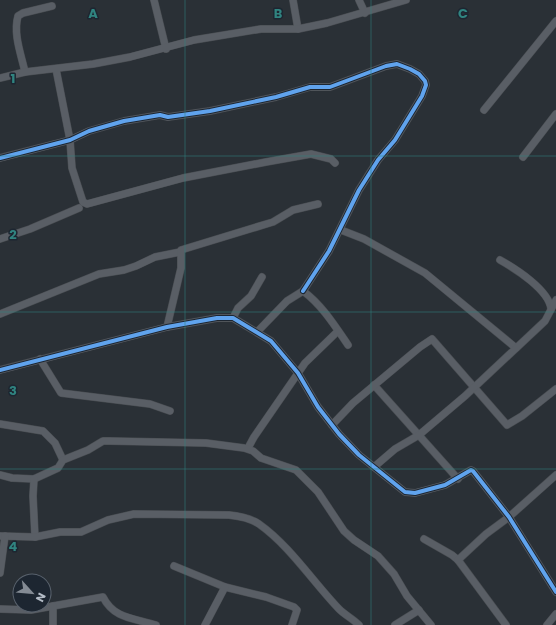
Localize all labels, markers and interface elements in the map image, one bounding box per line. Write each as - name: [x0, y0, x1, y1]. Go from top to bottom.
- text: A: [88, 4, 98, 23]
- text: B: [274, 4, 283, 23]
- text: C: [458, 4, 468, 23]
- text: 1: [11, 69, 15, 88]
- text: 2: [9, 225, 17, 244]
- text: 3: [9, 381, 17, 400]
- text: 4: [9, 537, 18, 556]
- north arrow: [12, 573, 52, 613]
- text: N: [32, 590, 50, 605]

